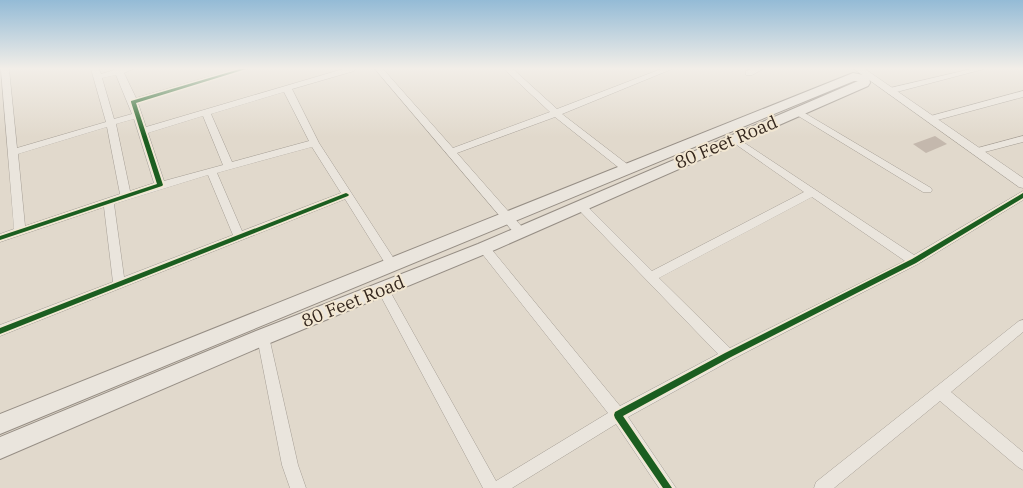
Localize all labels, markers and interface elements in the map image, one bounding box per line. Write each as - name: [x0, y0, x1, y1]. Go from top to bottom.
- street label: 80 Feet Road: [671, 110, 781, 174]
- street label: 80 Feet Road: [298, 270, 408, 332]

